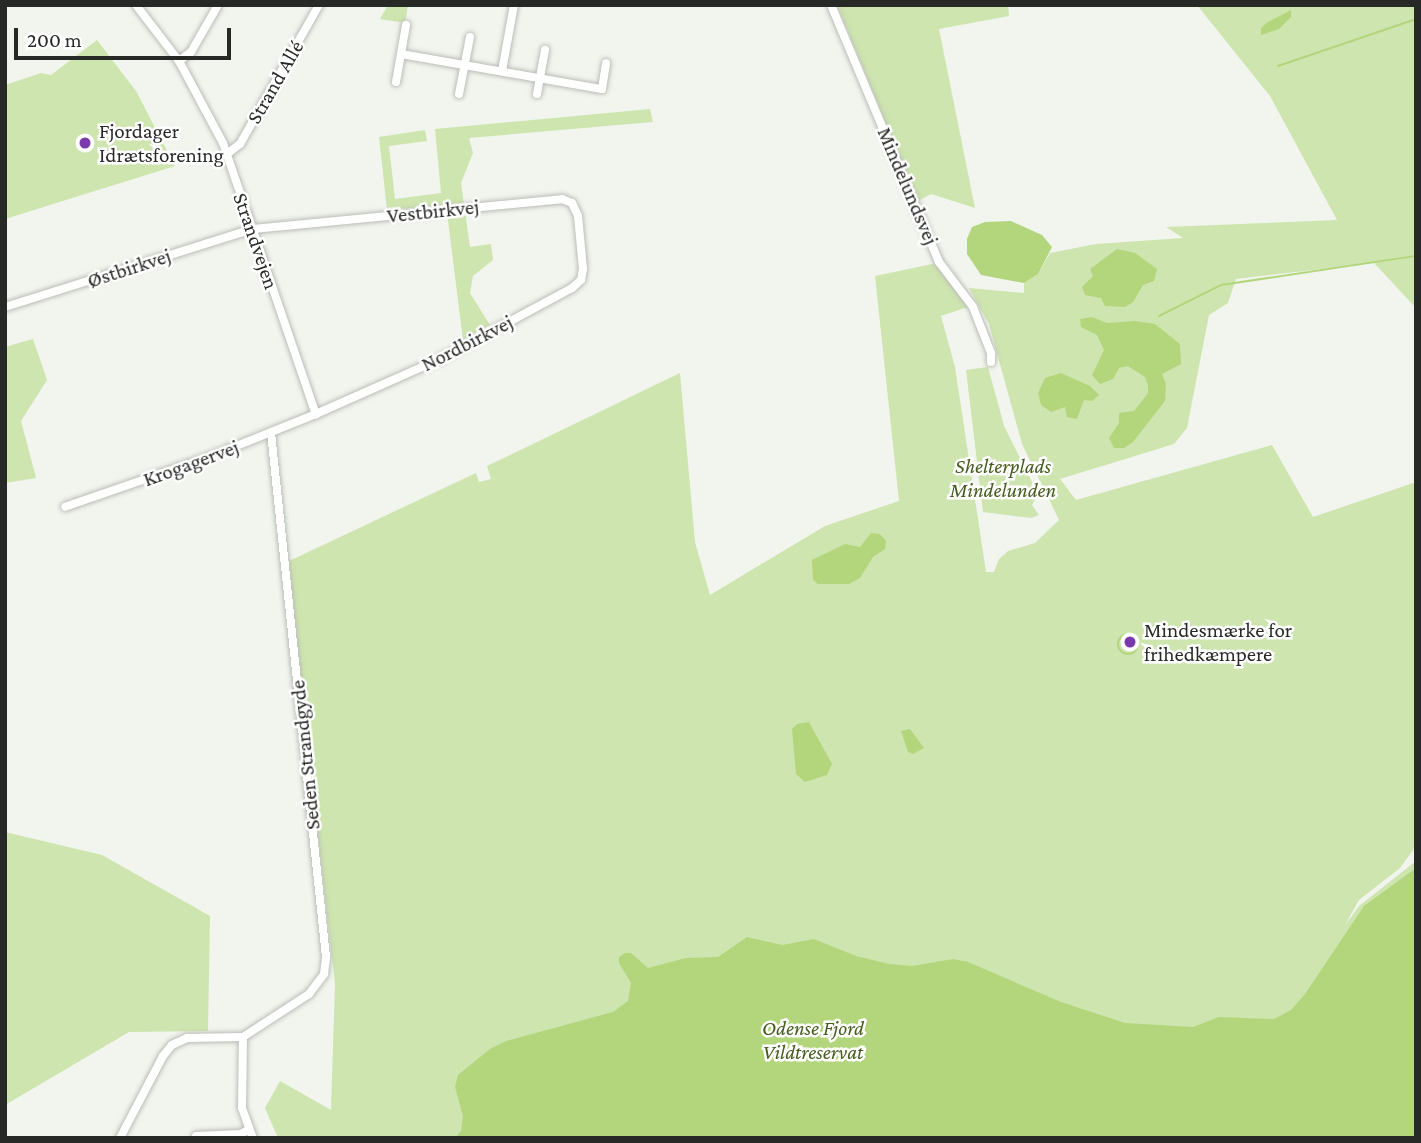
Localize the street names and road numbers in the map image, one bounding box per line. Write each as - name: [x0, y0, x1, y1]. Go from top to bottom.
- street label: Strand Allé: [241, 36, 309, 128]
- street label: Mindelundsvej: [872, 123, 944, 249]
- street label: Strandvejen: [228, 189, 284, 293]
- street label: Vestbirkvej: [386, 194, 480, 228]
- street label: Østbirkvej: [84, 243, 174, 293]
- street label: Nordbirkvej: [417, 309, 517, 377]
- street label: Krogagervej: [140, 434, 242, 492]
- street label: Seden Strandgyde: [285, 679, 325, 831]

